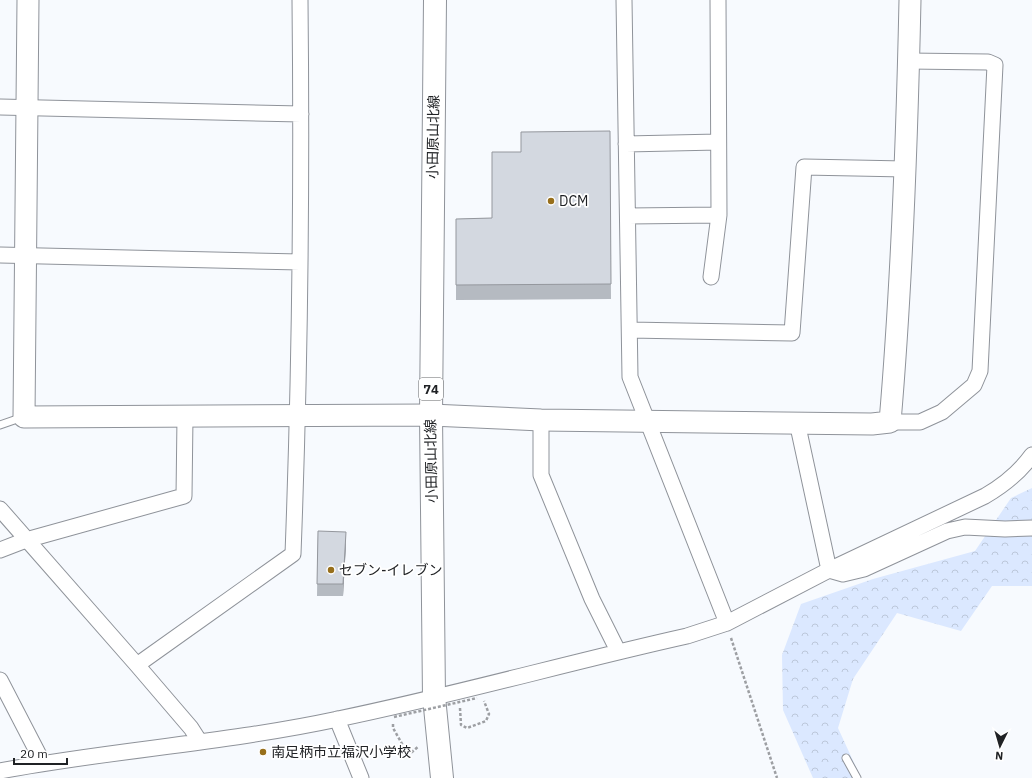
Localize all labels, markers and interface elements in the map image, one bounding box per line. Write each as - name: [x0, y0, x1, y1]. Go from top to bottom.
- street label: 小田原山北線: [423, 95, 443, 179]
- place label: DCM: [559, 192, 588, 210]
- marker: DCM: [546, 196, 556, 206]
- road number: 74: [419, 378, 443, 400]
- street label: 小田原山北線: [421, 419, 441, 503]
- place label: セブン-イレブン: [339, 561, 443, 579]
- marker: セブン-イレブン: [326, 565, 336, 575]
- north arrow: [980, 726, 1020, 766]
- scale bar: [14, 740, 67, 766]
- place label: 南足柄市立福沢小学校: [271, 743, 411, 761]
- text: 20 m: [20, 746, 48, 761]
- marker: 南足柄市立福沢小学校: [258, 747, 268, 757]
- text: N: [995, 749, 1004, 763]

